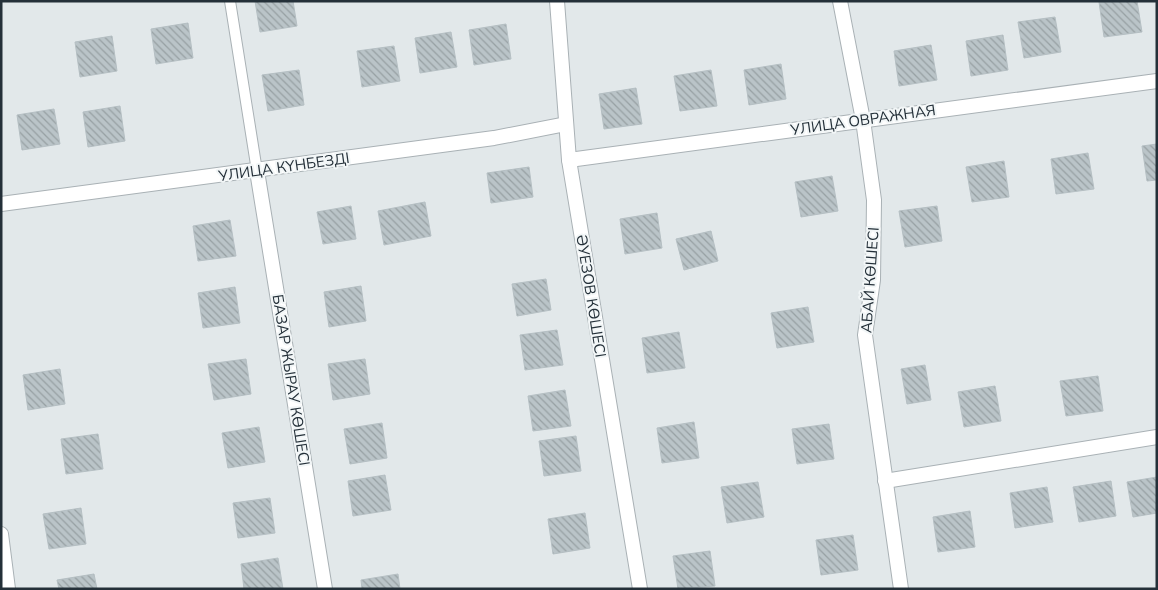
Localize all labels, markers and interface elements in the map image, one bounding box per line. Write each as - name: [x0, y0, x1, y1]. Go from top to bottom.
- street label: УЛИЦА ОВРАЖНАЯ: [788, 100, 937, 140]
- street label: УЛИЦА КҮНБЕЗДІ: [216, 148, 351, 186]
- street label: АБАЙ КӨШЕСІ: [856, 226, 884, 334]
- street label: ӘУЕЗОВ КӨШЕСІ: [571, 233, 611, 359]
- street label: БАЗАР ЖЫРАУ КӨШЕСІ: [268, 293, 314, 467]

